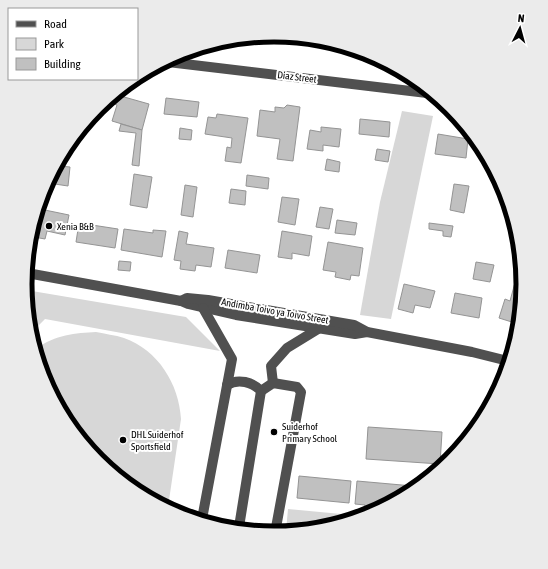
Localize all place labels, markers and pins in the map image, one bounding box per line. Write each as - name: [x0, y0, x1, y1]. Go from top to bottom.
- marker: Xenia B&B: [44, 221, 54, 231]
- place label: Xenia B&B: [57, 221, 94, 232]
- place label: Suiderhof Primary School: [282, 421, 338, 444]
- marker: Suiderhof Primary School: [269, 427, 279, 437]
- place label: DHL Suiderhof Sportsfield: [131, 429, 184, 452]
- marker: DHL Suiderhof Sportsfield: [118, 435, 128, 445]

